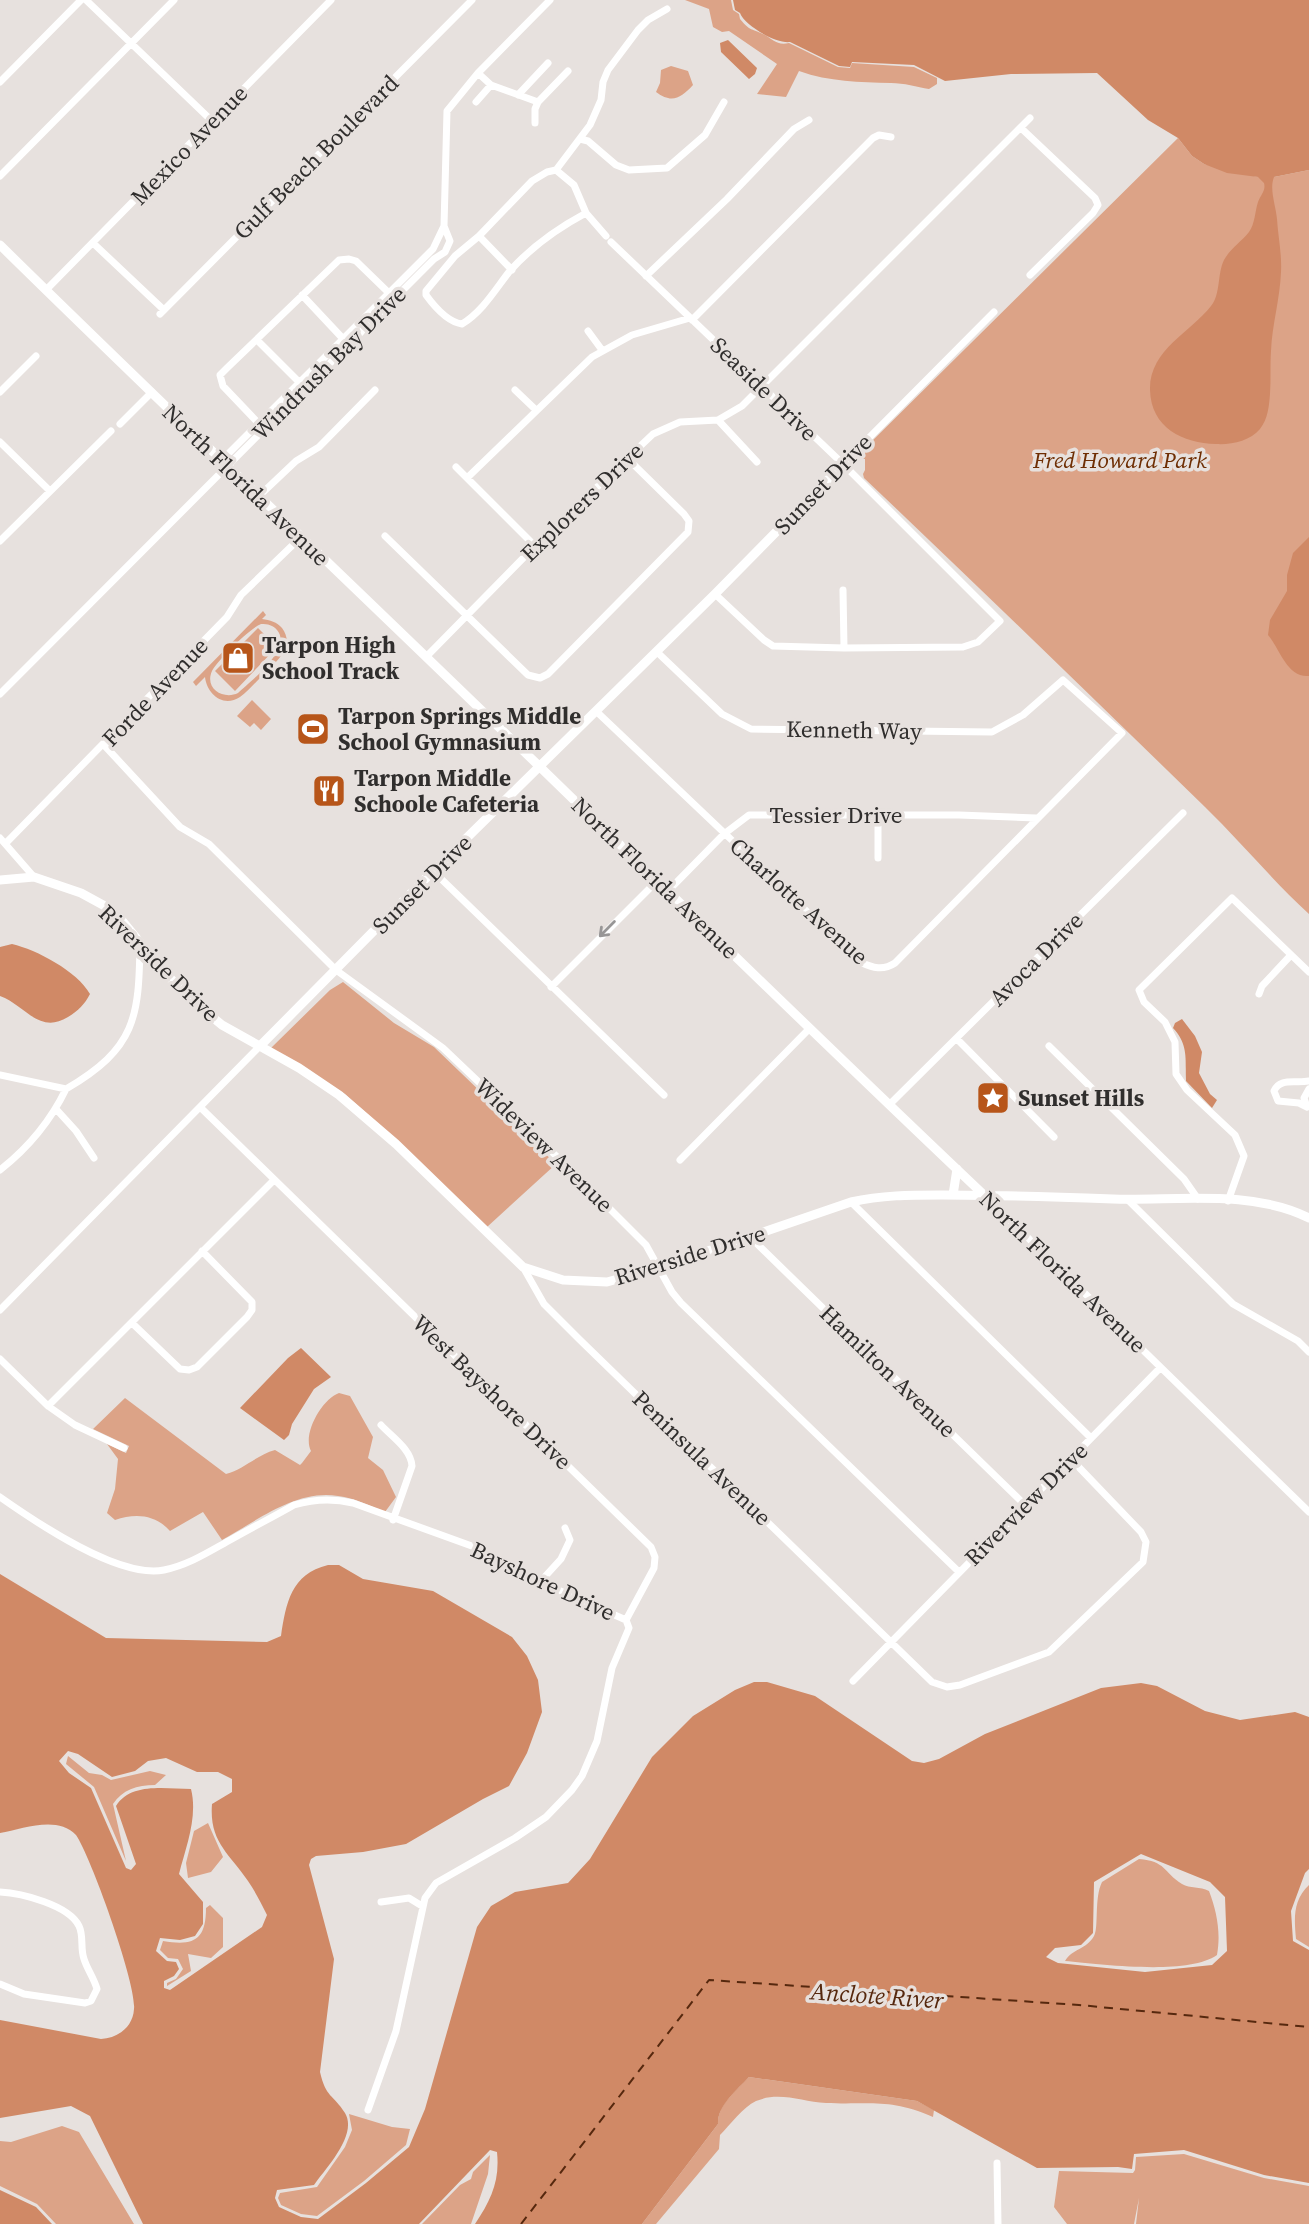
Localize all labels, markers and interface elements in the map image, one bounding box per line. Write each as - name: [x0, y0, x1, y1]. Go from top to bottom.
- street label: Gulf Beach Boulevard: [226, 67, 406, 247]
- street label: Mexico Avenue: [123, 78, 255, 212]
- street label: Windrush Bay Drive: [245, 279, 413, 447]
- street label: Seaside Drive: [703, 330, 825, 448]
- street label: North Florida Avenue: [155, 397, 337, 573]
- street label: Sunset Drive: [767, 427, 879, 541]
- street label: Explorers Drive: [513, 435, 651, 569]
- park label: Fred Howard Park: [1032, 444, 1207, 476]
- place label: Tarpon High School Track: [262, 629, 399, 687]
- street label: Forde Avenue: [95, 630, 215, 754]
- shop icon: Tarpon High School Track: [219, 639, 257, 677]
- place label: Tarpon Springs Middle School Gymnasium: [338, 700, 581, 758]
- sports icon: Tarpon Springs Middle School Gymnasium: [294, 710, 332, 748]
- street label: Kenneth Way: [786, 713, 922, 747]
- place label: Tarpon Middle Schoole Cafeteria: [354, 762, 540, 820]
- restaurant icon: Tarpon Middle Schoole Cafeteria: [310, 772, 348, 810]
- street label: North Florida Avenue: [564, 790, 746, 966]
- street label: Tessier Drive: [769, 799, 903, 831]
- street label: Sunset Drive: [365, 827, 479, 941]
- street label: Charlotte Avenue: [723, 830, 875, 972]
- street label: Riverside Drive: [92, 897, 226, 1029]
- street label: Avoca Drive: [982, 905, 1090, 1013]
- one-way arrow: [599, 921, 616, 938]
- street label: Wideview Avenue: [468, 1070, 620, 1220]
- place icon: Sunset Hills: [974, 1079, 1012, 1117]
- place label: Sunset Hills: [1018, 1082, 1144, 1114]
- street label: North Florida Avenue: [972, 1184, 1154, 1360]
- street label: Riverside Drive: [611, 1217, 769, 1293]
- street label: Hamilton Avenue: [813, 1297, 963, 1445]
- street label: West Bayshore Drive: [405, 1307, 579, 1477]
- street label: Peninsula Avenue: [625, 1383, 779, 1533]
- street label: Riverview Drive: [957, 1435, 1095, 1573]
- street label: Bayshore Drive: [466, 1534, 620, 1628]
- water label: Anclote River: [807, 1974, 946, 2017]

